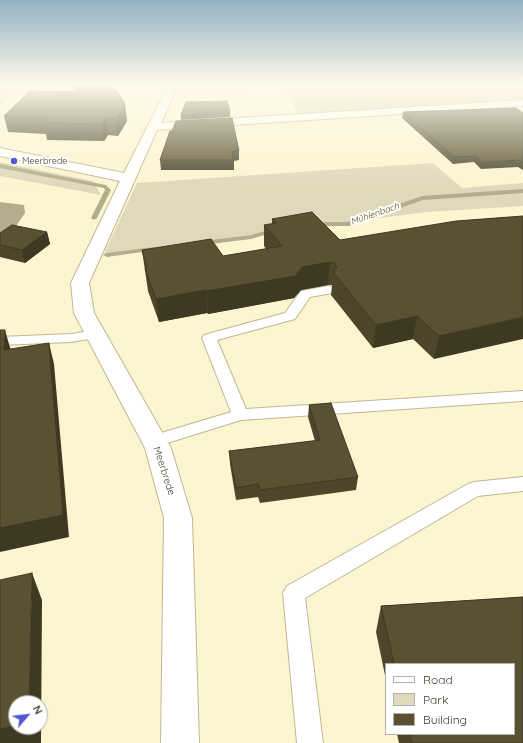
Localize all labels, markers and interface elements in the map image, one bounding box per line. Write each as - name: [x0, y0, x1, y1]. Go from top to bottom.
- marker: Meerbrede: [9, 156, 19, 166]
- place label: Meerbrede: [22, 156, 67, 166]
- water label: Mühlenbach: [349, 201, 401, 227]
- street label: Meerbrede: [150, 445, 178, 497]
- legend: [385, 663, 515, 735]
- text: Road: [423, 672, 453, 687]
- text: Park: [423, 692, 448, 707]
- north arrow: [8, 695, 48, 735]
- text: N: [30, 703, 46, 717]
- text: Building: [423, 712, 467, 727]

